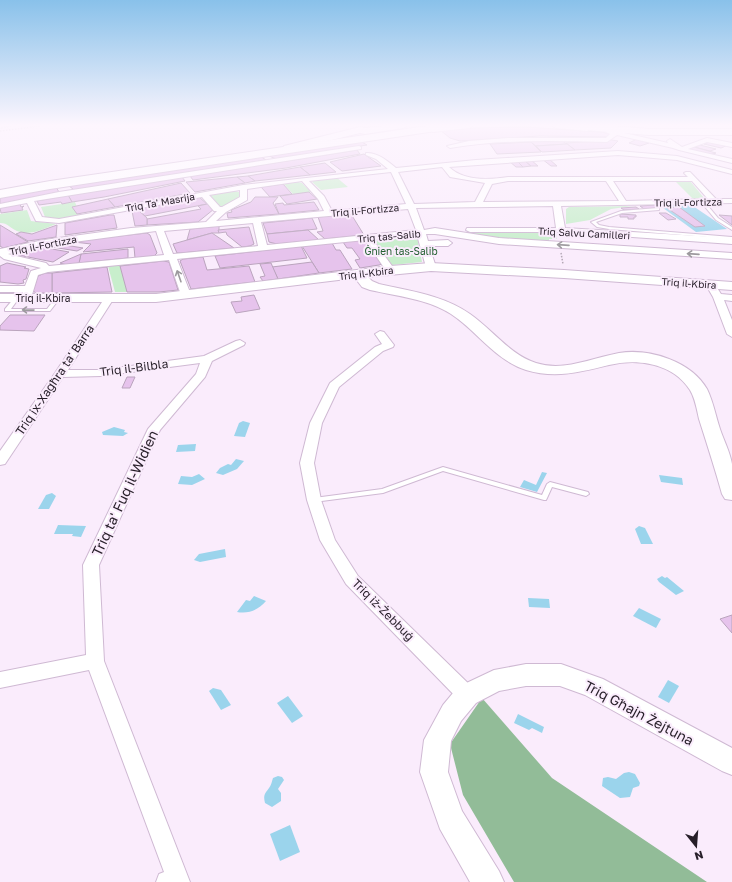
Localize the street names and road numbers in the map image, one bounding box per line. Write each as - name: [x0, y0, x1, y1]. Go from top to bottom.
- street label: Triq Ta' Masrija: [124, 190, 196, 214]
- street label: Triq il-Fortizza: [654, 195, 722, 209]
- street label: Triq il-Fortizza: [330, 201, 400, 219]
- street label: Triq Salvu Camilleri: [538, 225, 630, 241]
- street label: Triq tas-Salib: [357, 227, 421, 245]
- street label: Triq il-Fortizza: [8, 233, 78, 257]
- street label: Triq il-Kbira: [338, 264, 394, 282]
- street label: Triq il-Kbira: [661, 275, 717, 291]
- street label: Triq il-Kbira: [16, 292, 71, 304]
- street label: Triq ix-Xagħra ta' Barra: [12, 322, 97, 438]
- street label: Triq il-Bilbla: [99, 356, 169, 379]
- street label: Triq ta' Fuq il-Widien: [88, 427, 161, 558]
- street label: Triq iż-Żebbuġ: [349, 575, 418, 644]
- street label: Triq Għajn Żejtuna: [582, 677, 697, 749]

